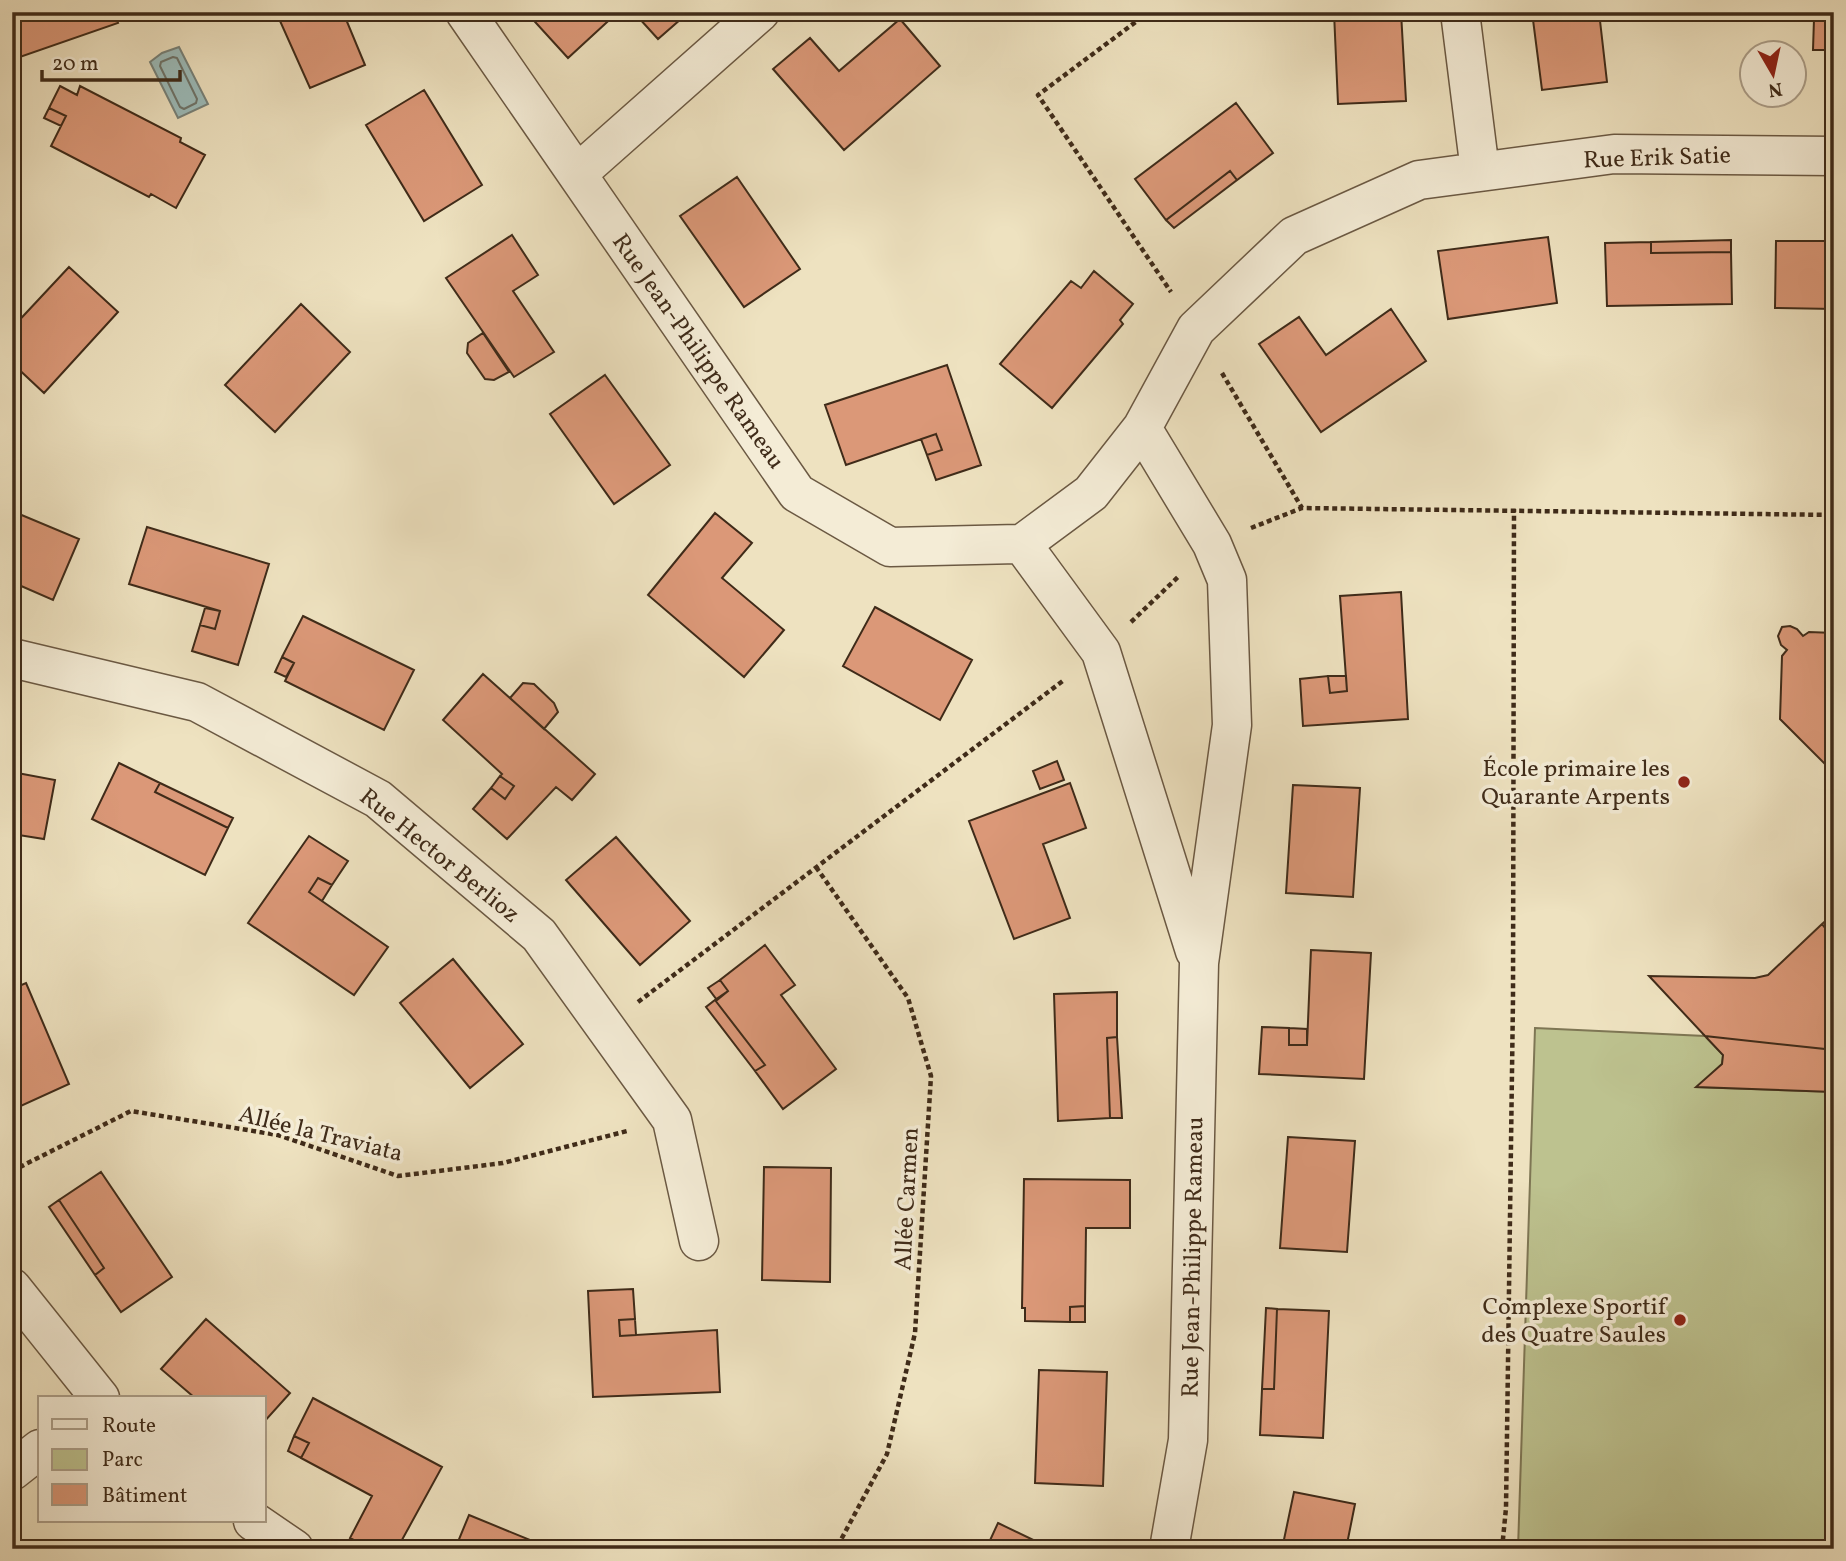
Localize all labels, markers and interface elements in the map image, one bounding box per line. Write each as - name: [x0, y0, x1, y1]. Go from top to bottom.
- scale bar: [42, 38, 180, 82]
- north arrow: [1738, 38, 1808, 108]
- text: 20 m: [52, 50, 98, 79]
- text: N: [1766, 75, 1784, 103]
- street label: Rue Erik Satie: [1583, 139, 1731, 179]
- street label: Rue Jean-Philippe Rameau: [603, 227, 792, 477]
- place label: École primaire les Quarante Arpents: [1481, 753, 1670, 815]
- marker: École primaire les Quarante Arpents: [1676, 774, 1692, 790]
- street label: Rue Hector Berlioz: [351, 781, 526, 932]
- street label: Allée la Traviata: [235, 1098, 406, 1172]
- street label: Rue Jean-Philippe Rameau: [1175, 1116, 1213, 1398]
- street label: Allée Carmen: [887, 1127, 929, 1272]
- place label: Complexe Sportif des Quatre Saules: [1481, 1291, 1669, 1353]
- marker: Complexe Sportif des Quatre Saules: [1672, 1312, 1688, 1328]
- legend: [38, 1396, 266, 1522]
- text: Route: [102, 1412, 156, 1441]
- text: Parc: [102, 1446, 143, 1475]
- text: Bâtiment: [102, 1482, 187, 1511]

